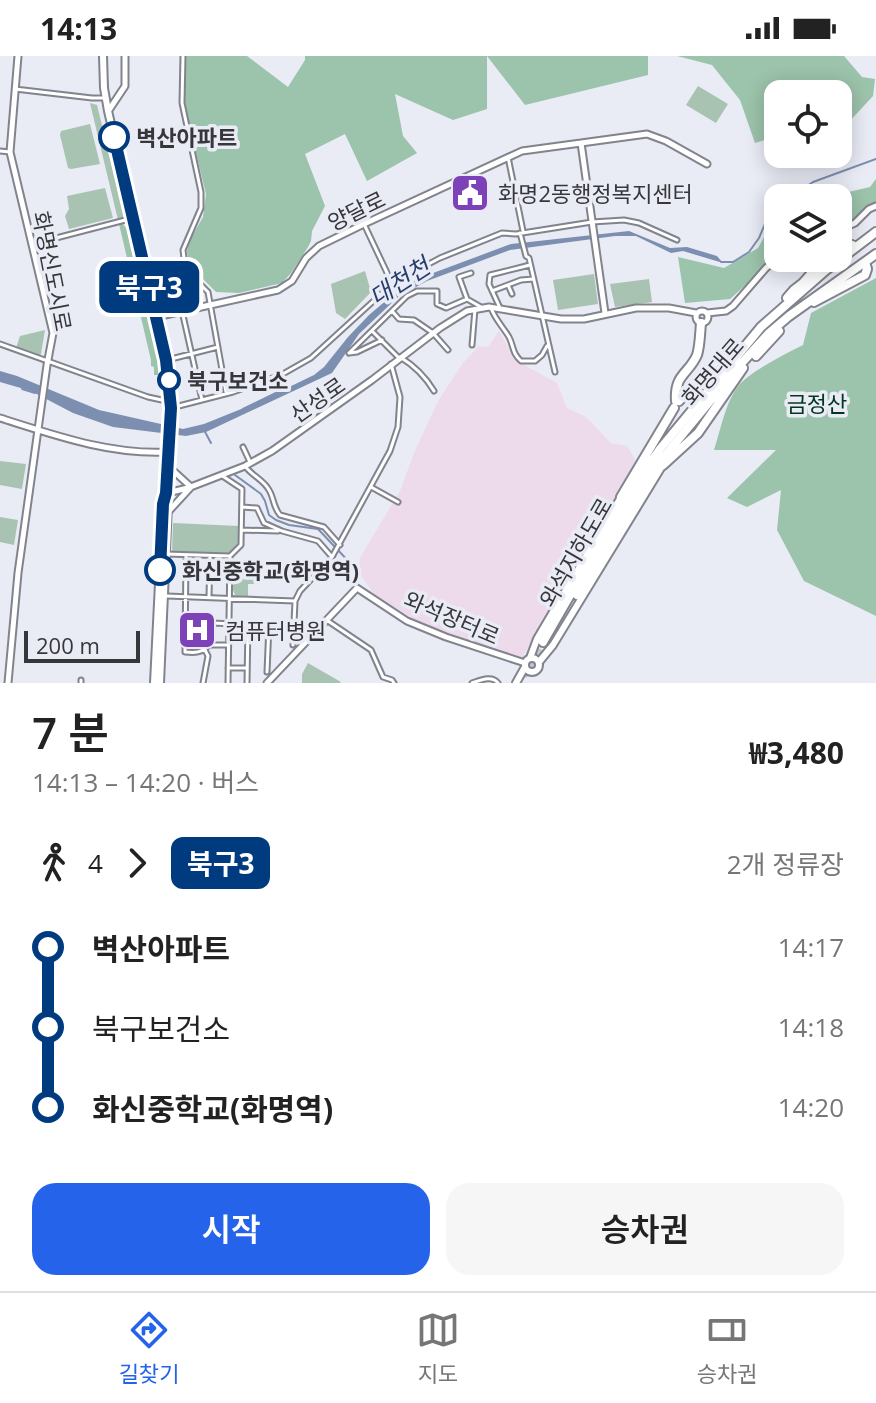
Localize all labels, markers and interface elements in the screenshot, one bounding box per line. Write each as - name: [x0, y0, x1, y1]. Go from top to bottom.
- text: 14:13: [40, 8, 117, 49]
- map controls: [764, 80, 852, 272]
- button: locate: [764, 80, 852, 168]
- marker: 벽산아파트: [99, 122, 129, 152]
- place label: 벽산아파트: [136, 122, 237, 152]
- public building icon: 화명2동행정복지센터: [449, 172, 491, 214]
- place label: 화명2동행정복지센터: [498, 178, 693, 208]
- street label: 양달로: [322, 183, 390, 237]
- button: layers: [764, 184, 852, 272]
- street label: 화명신도시로: [27, 209, 79, 333]
- water label: 대천천: [362, 248, 438, 313]
- line badge: 북구3: [103, 261, 195, 313]
- text: 북구3: [115, 268, 183, 306]
- street label: 화명대로: [674, 331, 750, 411]
- place label: 북구보건소: [187, 365, 288, 395]
- marker: 북구보건소: [158, 369, 180, 391]
- street label: 산성로: [284, 369, 350, 429]
- park label: 금정산: [787, 388, 847, 418]
- street label: 와석지하도로: [532, 492, 618, 612]
- marker: 화신중학교(화명역): [145, 555, 175, 585]
- place label: 화신중학교(화명역): [182, 555, 359, 585]
- street label: 와석장터로: [400, 583, 504, 651]
- hospital icon: 컴퓨터병원: [176, 609, 218, 651]
- place label: 컴퓨터병원: [225, 615, 326, 645]
- scale bar: [24, 627, 140, 663]
- text: 200 m: [36, 630, 100, 660]
- text: 7 분: [32, 702, 109, 762]
- text: ₩3,480: [749, 732, 844, 773]
- text: 14:13 – 14:20 · 버스: [32, 764, 259, 800]
- icon: walk: [32, 841, 76, 885]
- icon: forward: [115, 841, 159, 885]
- text: 북구3: [187, 844, 254, 882]
- text: 4: [88, 845, 103, 881]
- text: 2개 정류장: [727, 846, 844, 882]
- text: 벽산아파트: [92, 928, 230, 969]
- text: 14:17: [778, 929, 844, 965]
- text: 북구보건소: [92, 1008, 230, 1049]
- text: 14:18: [778, 1009, 844, 1045]
- text: 화신중학교(화명역): [92, 1088, 333, 1129]
- text: 14:20: [778, 1089, 844, 1125]
- button: 시작: [32, 1183, 430, 1275]
- button: 승차권: [446, 1183, 844, 1275]
- tab: 길찾기: [118, 1308, 179, 1388]
- tab: 지도: [416, 1308, 460, 1388]
- tab: 승차권: [697, 1308, 758, 1388]

